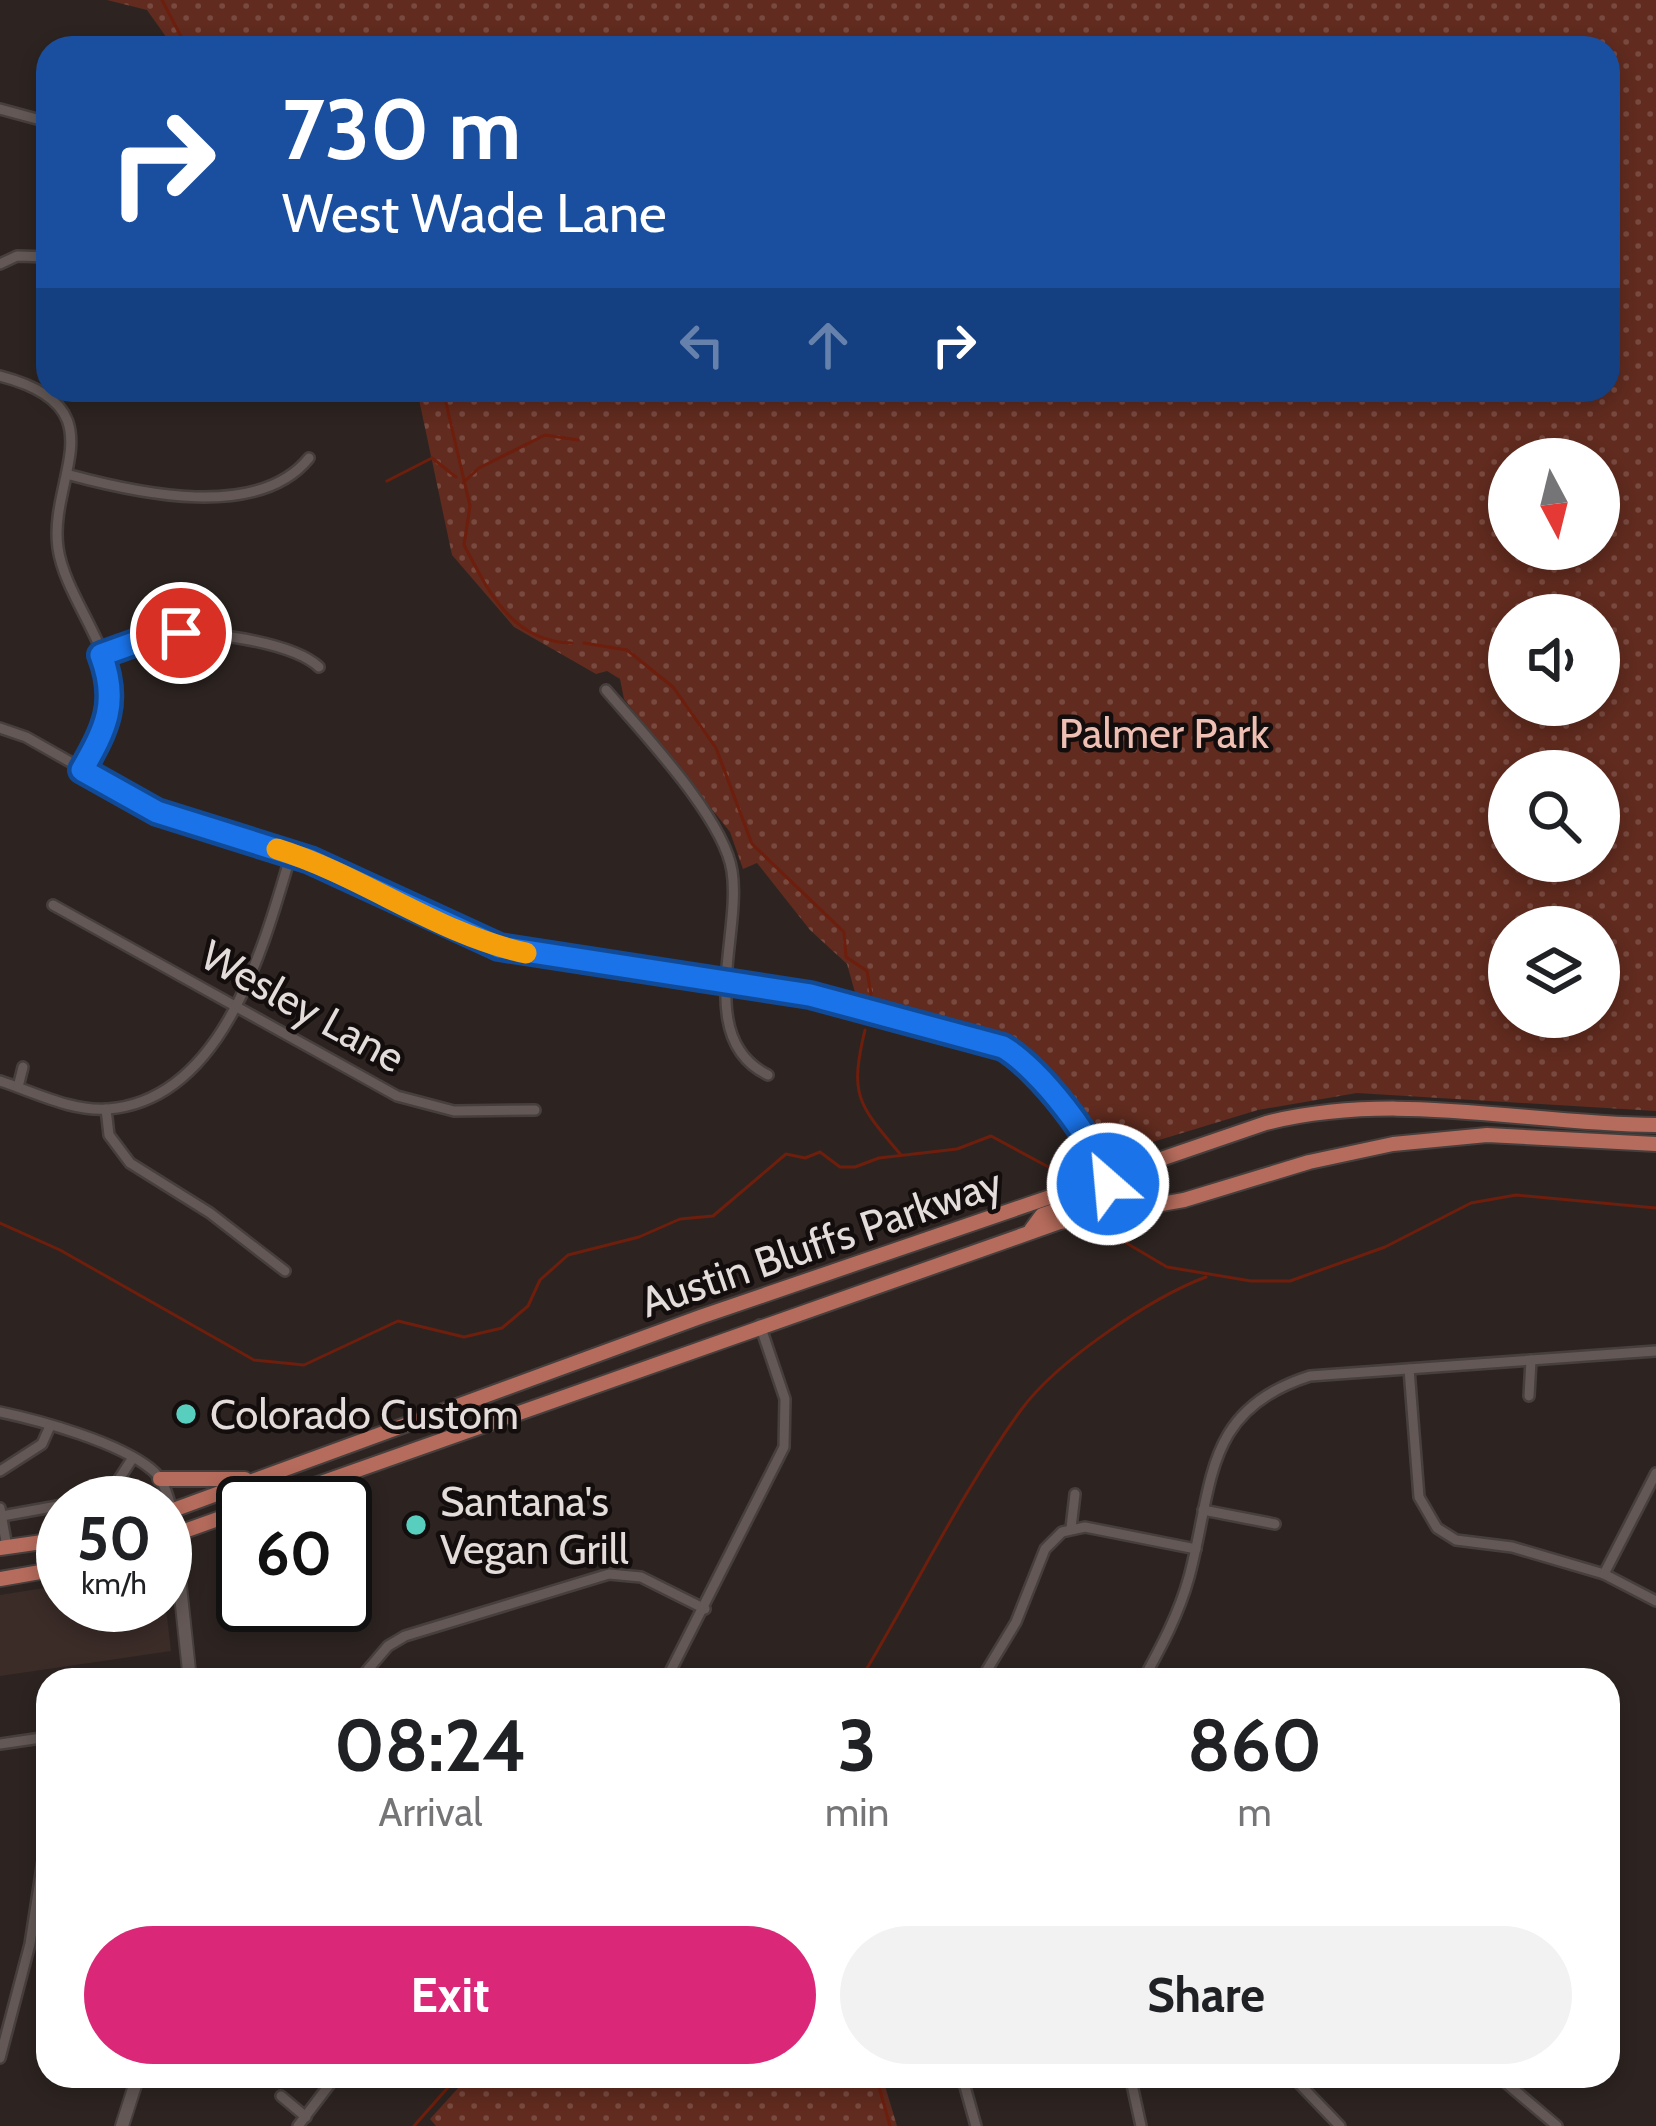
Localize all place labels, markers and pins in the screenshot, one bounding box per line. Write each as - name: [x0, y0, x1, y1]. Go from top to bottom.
- pin: [130, 582, 232, 684]
- place label: Colorado Custom: [210, 1388, 519, 1440]
- marker: Colorado Custom: [173, 1401, 199, 1427]
- place label: Santana's Vegan Grill: [440, 1475, 629, 1575]
- marker: Santana's Vegan Grill: [403, 1512, 429, 1538]

